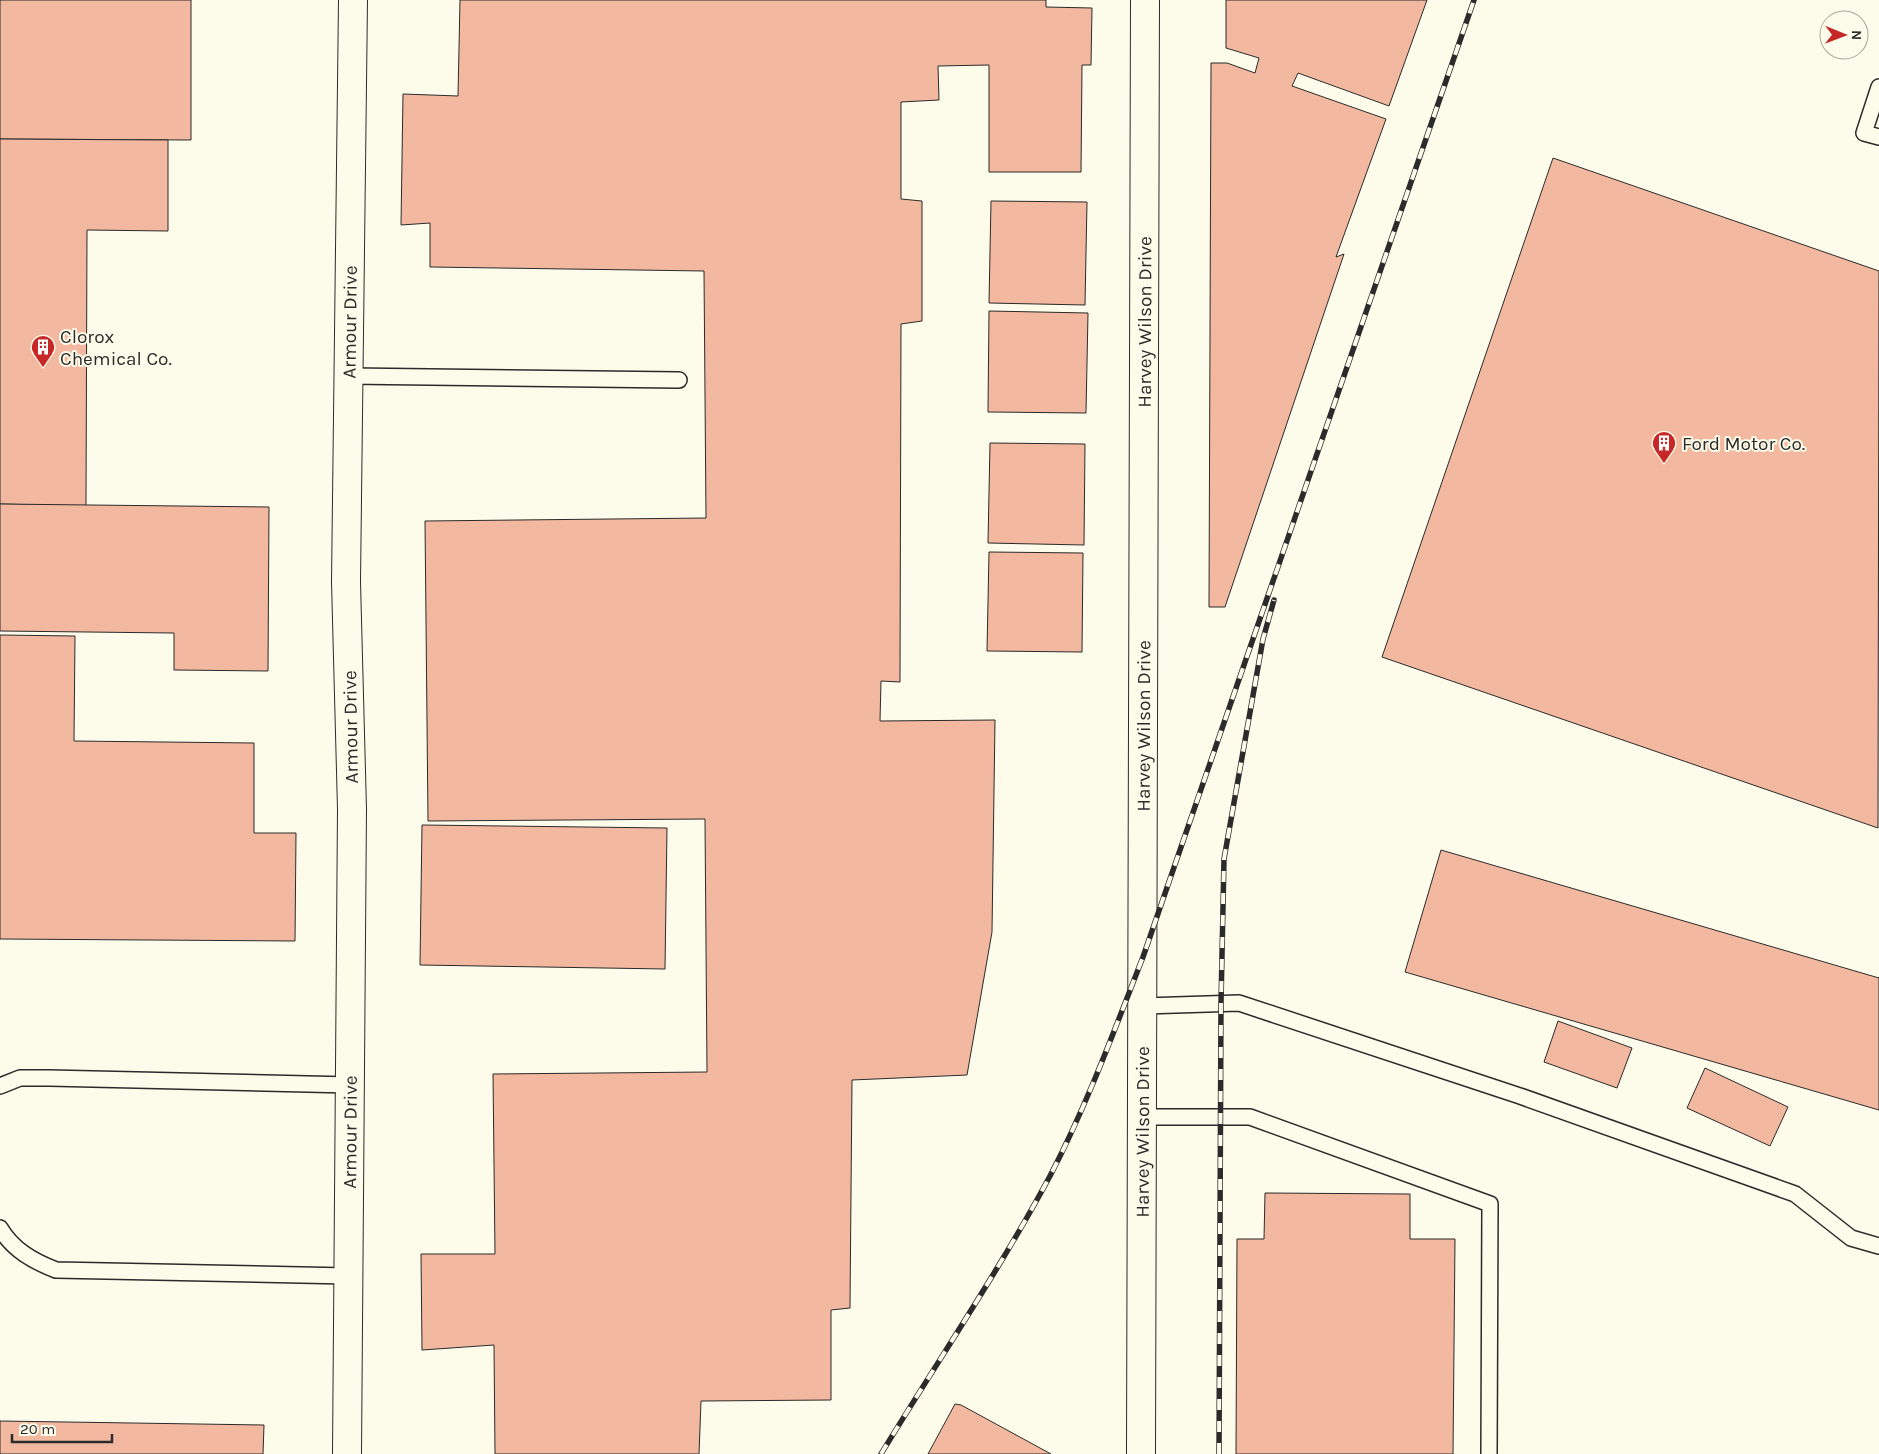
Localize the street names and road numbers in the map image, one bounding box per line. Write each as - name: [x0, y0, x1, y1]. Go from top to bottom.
- street label: Harvey Wilson Drive: [1134, 236, 1156, 408]
- street label: Armour Drive: [338, 265, 362, 379]
- street label: Harvey Wilson Drive: [1133, 640, 1155, 812]
- street label: Armour Drive: [339, 670, 363, 784]
- street label: Harvey Wilson Drive: [1132, 1046, 1154, 1218]
- street label: Armour Drive: [339, 1075, 362, 1189]

